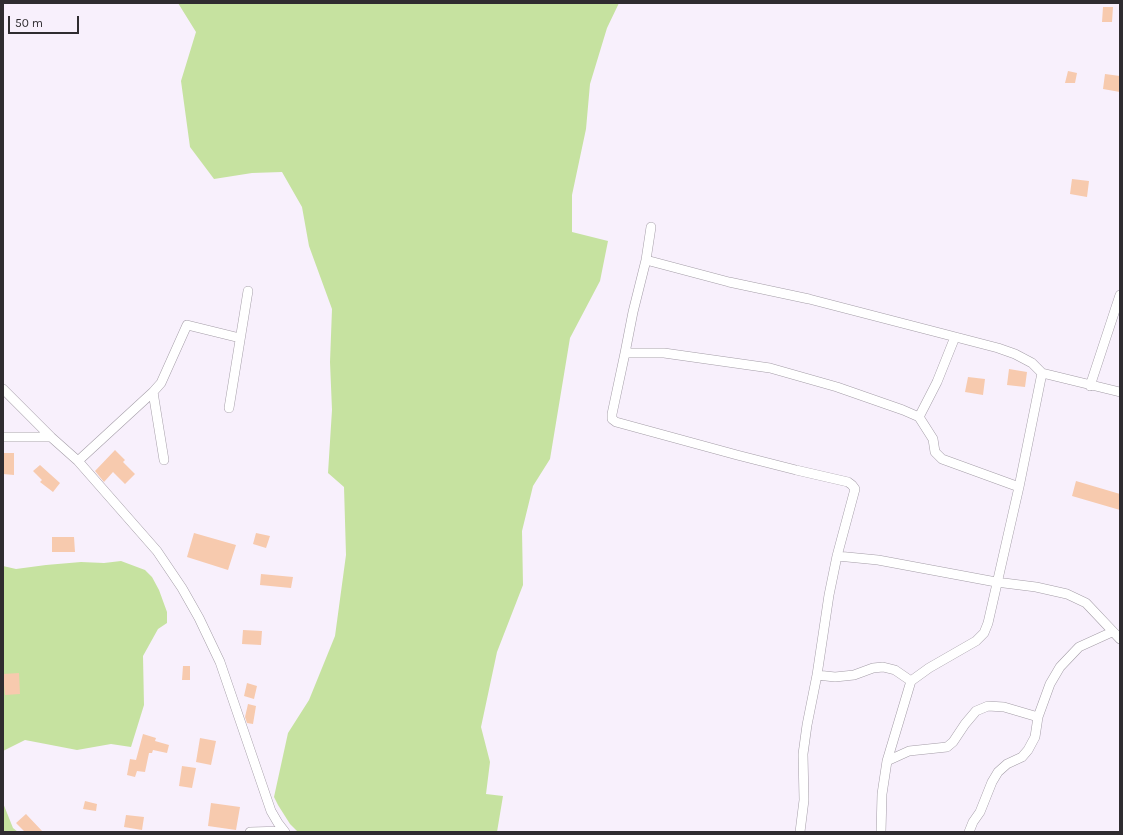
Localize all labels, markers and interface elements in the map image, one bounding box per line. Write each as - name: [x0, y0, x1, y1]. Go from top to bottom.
- scale bar: [10, 8, 81, 34]
- text: 50 m: [15, 16, 43, 30]

